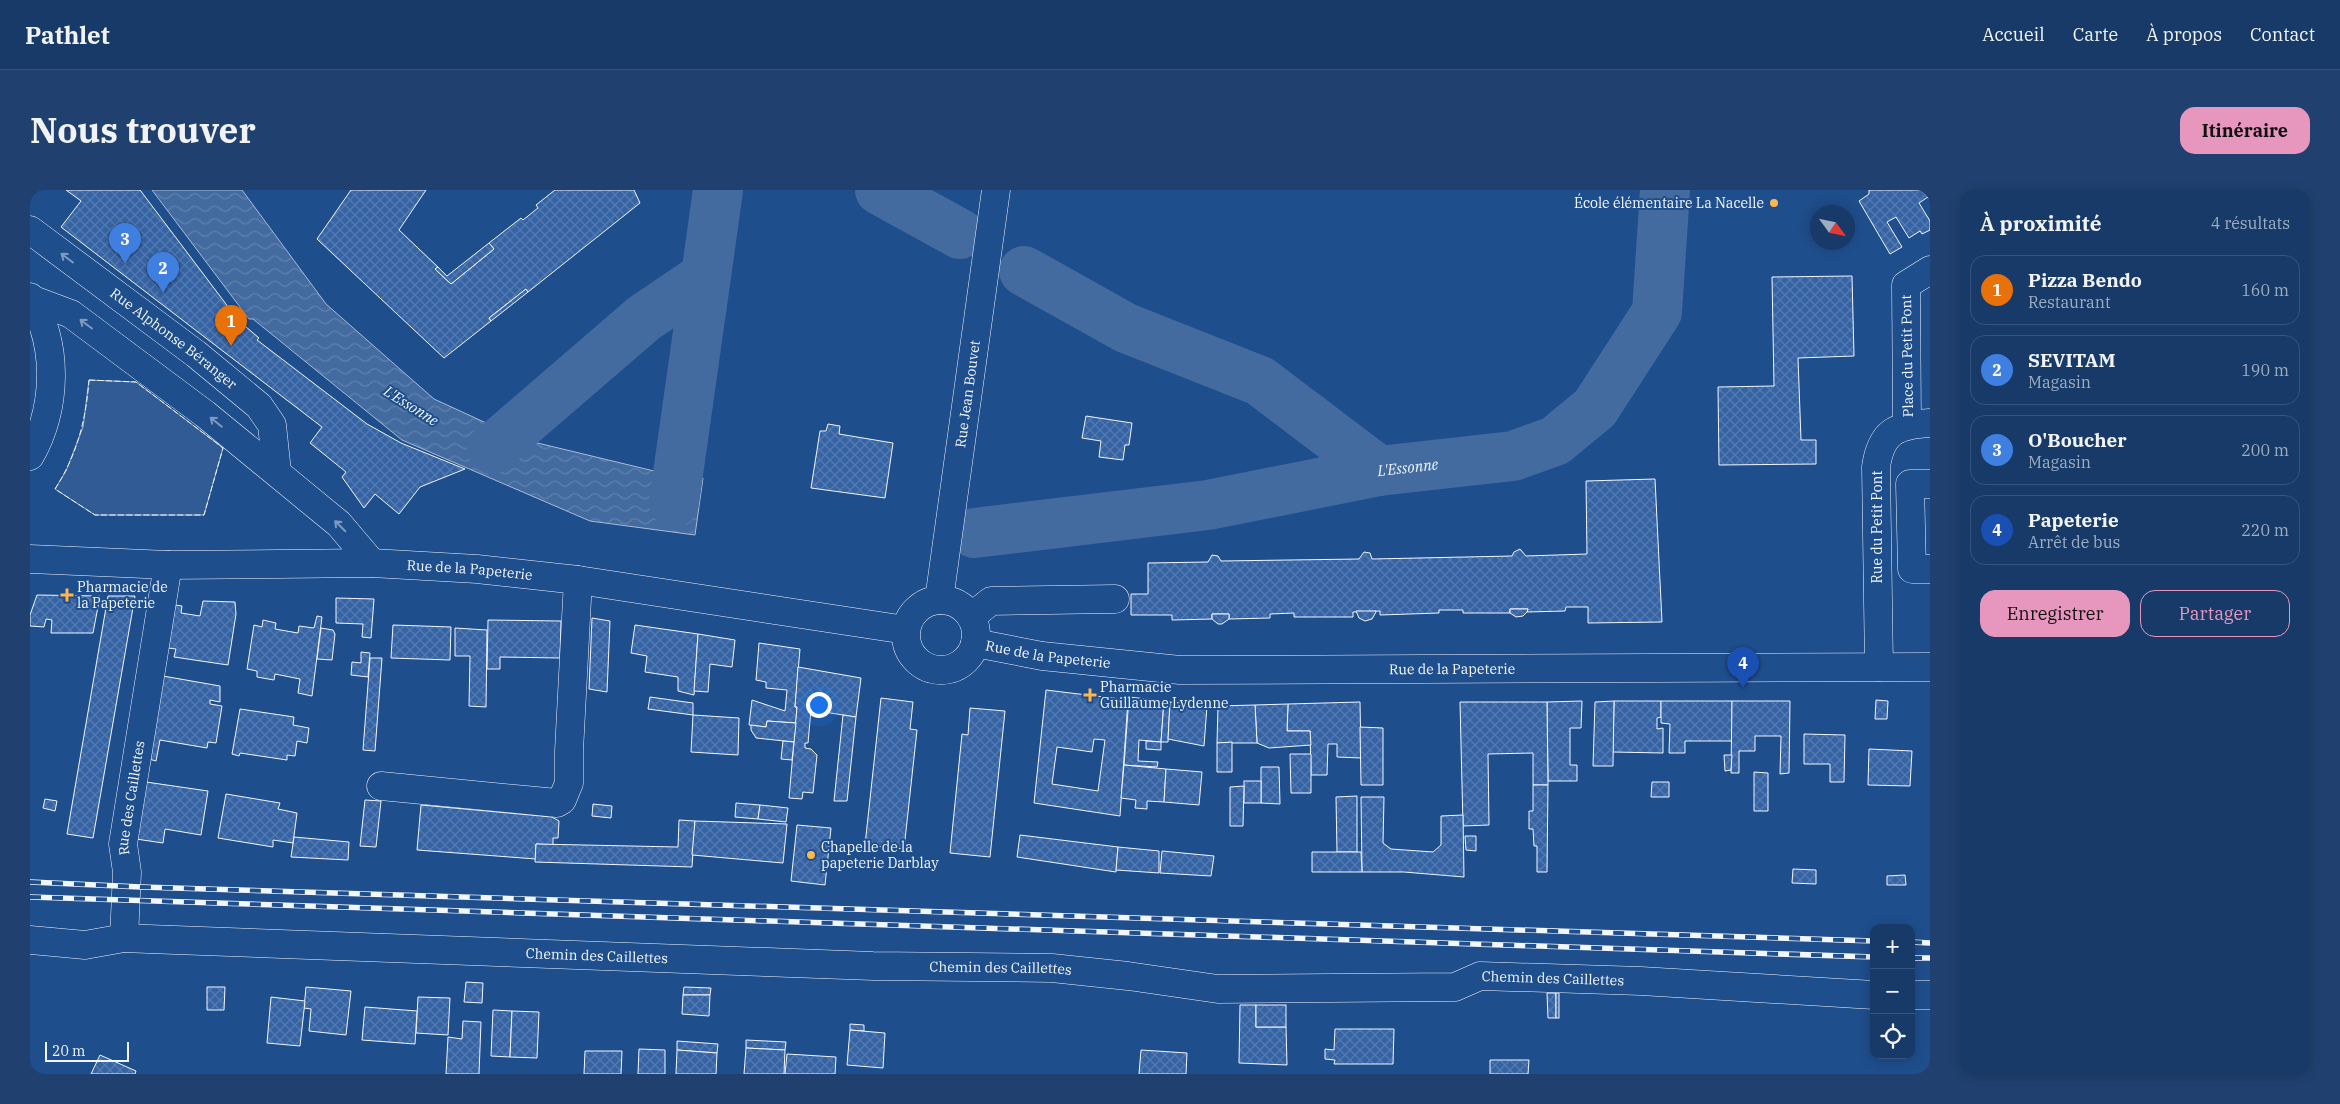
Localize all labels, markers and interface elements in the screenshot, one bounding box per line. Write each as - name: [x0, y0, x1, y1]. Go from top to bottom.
- text: Pathlet: [25, 19, 110, 51]
- text: Accueil: [1982, 23, 2045, 46]
- text: Carte: [2073, 23, 2118, 46]
- text: À propos: [2146, 23, 2222, 46]
- text: Contact: [2250, 23, 2315, 46]
- text: Nous trouver: [30, 107, 256, 153]
- button: Itinéraire: [2180, 107, 2310, 154]
- place label: École élémentaire La Nacelle: [1574, 193, 1764, 212]
- marker: École élémentaire La Nacelle: [1768, 197, 1780, 209]
- north arrow: [1810, 205, 1855, 250]
- text: À proximité: [1980, 209, 2102, 237]
- text: 4 résultats: [2211, 213, 2290, 233]
- pin: 3: [109, 223, 141, 264]
- pin: 2: [147, 252, 179, 293]
- one-way arrow: [60, 253, 74, 263]
- text: Pizza Bendo: [2028, 268, 2142, 292]
- text: 1: [1992, 280, 2002, 300]
- text: 160 m: [2241, 280, 2289, 300]
- street label: Rue Alphonse Béranger: [107, 284, 241, 394]
- text: Restaurant: [2028, 292, 2111, 312]
- street label: Place du Petit Pont: [1897, 294, 1917, 417]
- pin: 1: [215, 305, 247, 346]
- one-way arrow: [79, 319, 93, 329]
- street label: Rue Jean Bouvet: [951, 339, 984, 449]
- text: SEVITAM: [2028, 348, 2115, 372]
- text: 2: [1992, 360, 2002, 380]
- text: 190 m: [2241, 360, 2289, 380]
- text: Magasin: [2028, 372, 2091, 392]
- water label: L'Essonne: [379, 381, 442, 430]
- one-way arrow: [209, 417, 222, 428]
- text: O'Boucher: [2028, 428, 2127, 452]
- text: 3: [1992, 440, 2002, 460]
- text: 200 m: [2241, 440, 2289, 460]
- text: Magasin: [2028, 452, 2091, 472]
- water label: L'Essonne: [1375, 454, 1440, 480]
- street label: Rue du Petit Pont: [1868, 470, 1886, 583]
- text: Papeterie: [2028, 508, 2119, 532]
- one-way arrow: [334, 520, 347, 532]
- text: 4: [1992, 520, 2002, 540]
- text: 220 m: [2241, 520, 2289, 540]
- text: Arrêt de bus: [2028, 532, 2120, 552]
- street label: Rue de la Papeterie: [406, 556, 533, 584]
- place label: Pharmacie de la Papeterie: [77, 578, 168, 612]
- marker: Pharmacie de la Papeterie: [61, 589, 73, 601]
- button: Enregistrer: [1980, 590, 2130, 637]
- button: Partager: [2140, 590, 2290, 637]
- street label: Rue de la Papeterie: [984, 636, 1111, 672]
- pin: 4: [1727, 647, 1759, 688]
- street label: Rue de la Papeterie: [1389, 660, 1515, 678]
- place label: Pharmacie Guillaume Lydenne: [1100, 678, 1229, 712]
- marker: Pharmacie Guillaume Lydenne: [1084, 689, 1096, 701]
- your location: [806, 692, 832, 718]
- street label: Rue des Caillettes: [114, 739, 149, 857]
- place label: Chapelle de la papeterie Darblay: [821, 838, 939, 872]
- marker: Chapelle de la papeterie Darblay: [805, 849, 817, 861]
- map controls: [1870, 924, 1915, 1059]
- button: +: [1870, 924, 1915, 969]
- street label: Chemin des Caillettes: [525, 944, 669, 967]
- street label: Chemin des Caillettes: [929, 958, 1073, 979]
- street label: Chemin des Caillettes: [1481, 967, 1625, 989]
- button: −: [1870, 969, 1915, 1014]
- button: locate: [1870, 1014, 1915, 1059]
- scale bar: [45, 1039, 129, 1062]
- text: 20 m: [52, 1042, 85, 1060]

